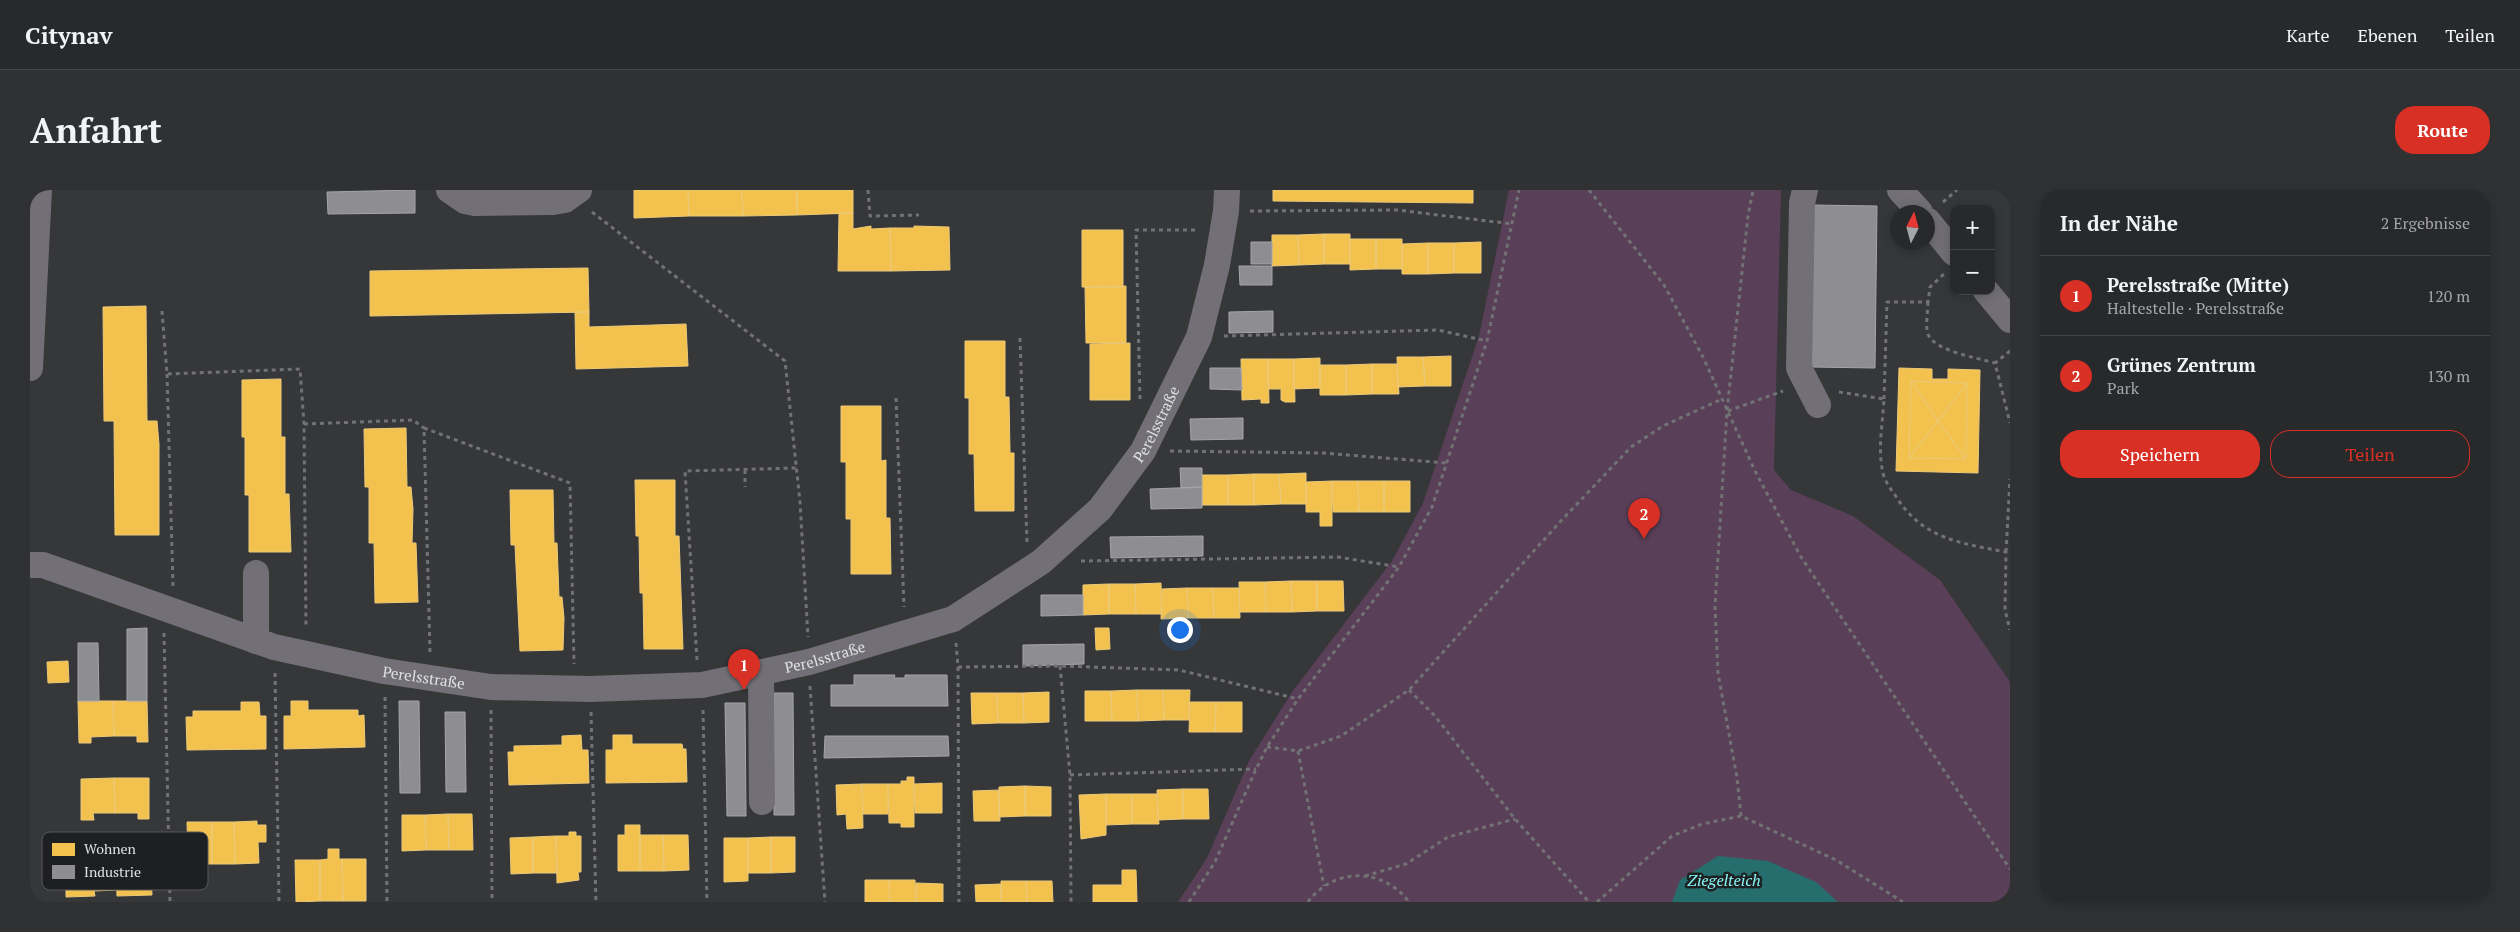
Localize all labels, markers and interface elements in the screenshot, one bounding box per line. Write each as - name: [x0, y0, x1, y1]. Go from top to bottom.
- text: Citynav: [25, 19, 112, 51]
- text: Karte: [2286, 23, 2330, 47]
- text: Ebenen: [2358, 23, 2417, 47]
- text: Teilen: [2445, 23, 2495, 47]
- button: Route: [2395, 106, 2490, 154]
- text: Anfahrt: [30, 107, 162, 153]
- north arrow: [1890, 205, 1935, 250]
- map controls: [1950, 205, 1995, 295]
- button: +: [1950, 205, 1995, 250]
- text: In der Nähe: [2060, 209, 2178, 237]
- text: 2 Ergebnisse: [2381, 212, 2470, 234]
- button: −: [1950, 250, 1995, 295]
- text: Perelsstraße (Mitte): [2107, 272, 2289, 297]
- text: 1: [2071, 285, 2081, 307]
- text: 120 m: [2427, 285, 2470, 307]
- text: Haltestelle · Perelsstraße: [2107, 297, 2284, 319]
- text: Grünes Zentrum: [2107, 352, 2256, 377]
- text: 2: [2071, 365, 2081, 387]
- text: 130 m: [2427, 365, 2470, 387]
- text: Park: [2107, 377, 2139, 399]
- street label: Perelsstraße: [1128, 383, 1183, 466]
- button: Speichern: [2060, 430, 2260, 478]
- button: Teilen: [2270, 430, 2470, 478]
- pin: 2: [1628, 498, 1660, 539]
- your location: [1167, 617, 1193, 643]
- street label: Perelsstraße: [783, 636, 867, 677]
- pin: 1: [728, 649, 760, 690]
- street label: Perelsstraße: [381, 661, 466, 693]
- legend: [42, 832, 208, 890]
- text: Wohnen: [84, 839, 136, 858]
- text: Industrie: [84, 862, 141, 881]
- water label: Ziegelteich: [1687, 869, 1761, 891]

